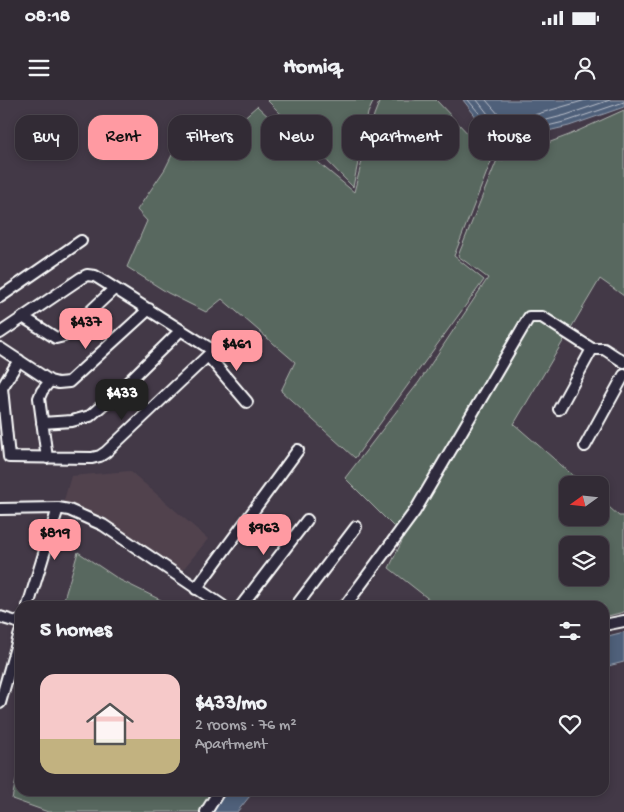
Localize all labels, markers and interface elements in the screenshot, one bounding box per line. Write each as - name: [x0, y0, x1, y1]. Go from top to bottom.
- text: 08:18: [25, 6, 70, 29]
- icon: menu: [25, 54, 53, 82]
- icon: person: [571, 54, 599, 82]
- text: Homiq: [283, 55, 341, 81]
- chip: Buy: [15, 115, 78, 160]
- chip: Rent: [88, 115, 158, 160]
- chip: Filters: [168, 115, 251, 160]
- chip: New: [261, 115, 332, 160]
- chip: Apartment: [342, 115, 459, 160]
- chip: House: [469, 115, 549, 160]
- pin: $437: [56, 308, 116, 350]
- text: $437: [70, 314, 102, 333]
- pin: $461: [207, 330, 267, 372]
- text: $461: [222, 336, 252, 355]
- pin: $433: [92, 378, 152, 421]
- text: $433: [106, 385, 138, 404]
- north arrow: [559, 476, 609, 526]
- map controls: [559, 476, 609, 586]
- pin: $963: [234, 514, 294, 556]
- pin: $819: [25, 518, 85, 561]
- text: $963: [248, 520, 280, 539]
- text: $819: [40, 525, 70, 544]
- button: layers: [559, 536, 609, 586]
- icon: filters: [556, 617, 584, 645]
- text: 5 homes: [40, 619, 112, 644]
- text: $433/mo: [195, 692, 267, 717]
- icon: home: [80, 694, 140, 754]
- icon: heart: [556, 710, 584, 738]
- text: 2 rooms · 76 m²: [195, 717, 297, 736]
- text: Apartment: [195, 736, 267, 755]

